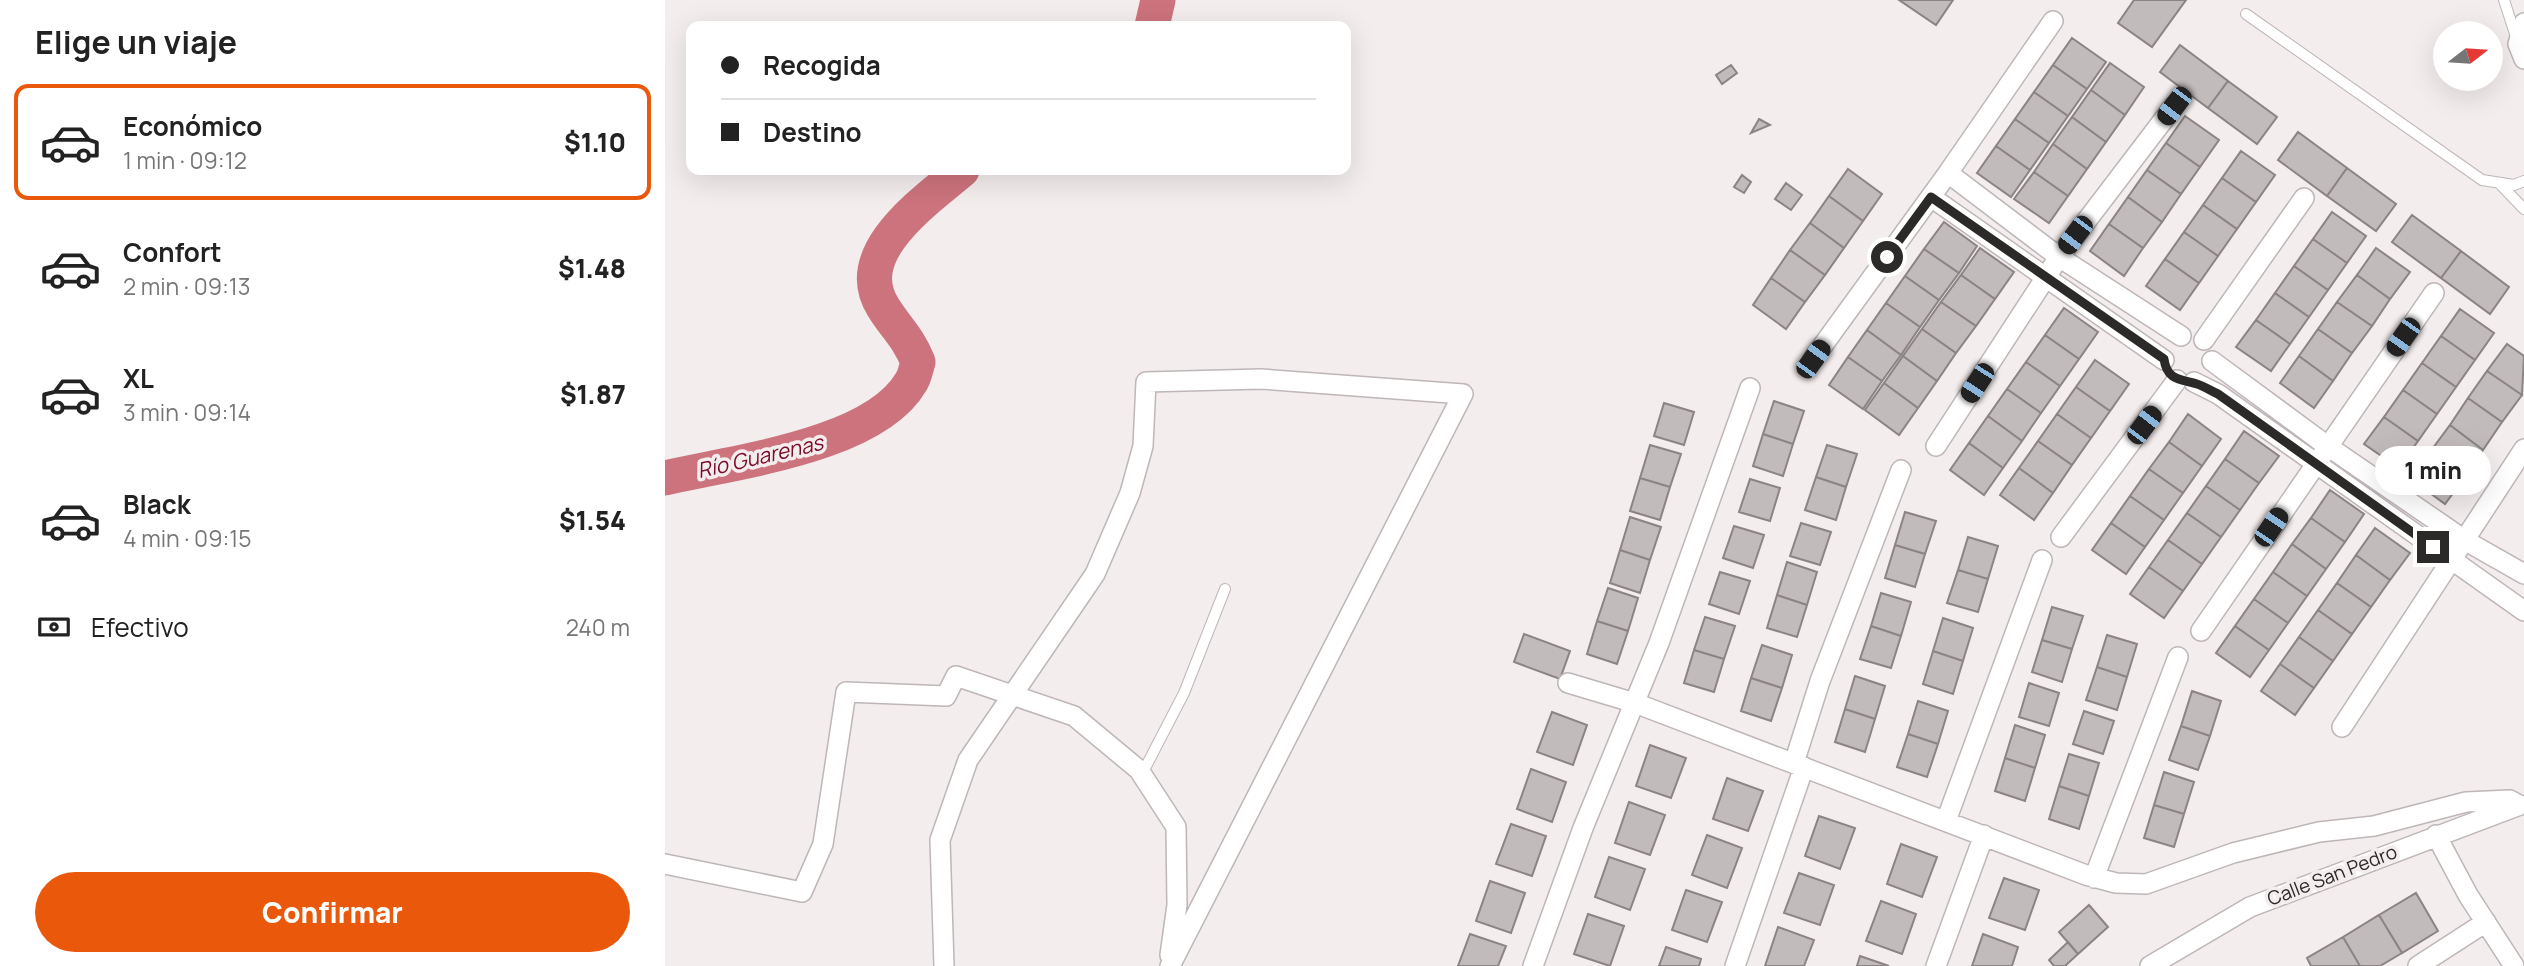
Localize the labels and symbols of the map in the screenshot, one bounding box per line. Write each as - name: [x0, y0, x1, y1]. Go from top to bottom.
- north arrow: [2433, 21, 2503, 91]
- car: [2153, 83, 2196, 129]
- car: [2054, 212, 2097, 258]
- route start: [1871, 241, 1903, 273]
- car: [2383, 314, 2424, 360]
- car: [1793, 336, 1834, 382]
- car: [1957, 360, 1998, 406]
- car: [2123, 402, 2166, 448]
- water label: Río Guarenas: [694, 427, 828, 484]
- callout: 1 min: [2375, 446, 2491, 494]
- car: [2251, 504, 2292, 550]
- route end: [2417, 531, 2449, 563]
- street label: Calle San Pedro: [2263, 838, 2401, 912]

